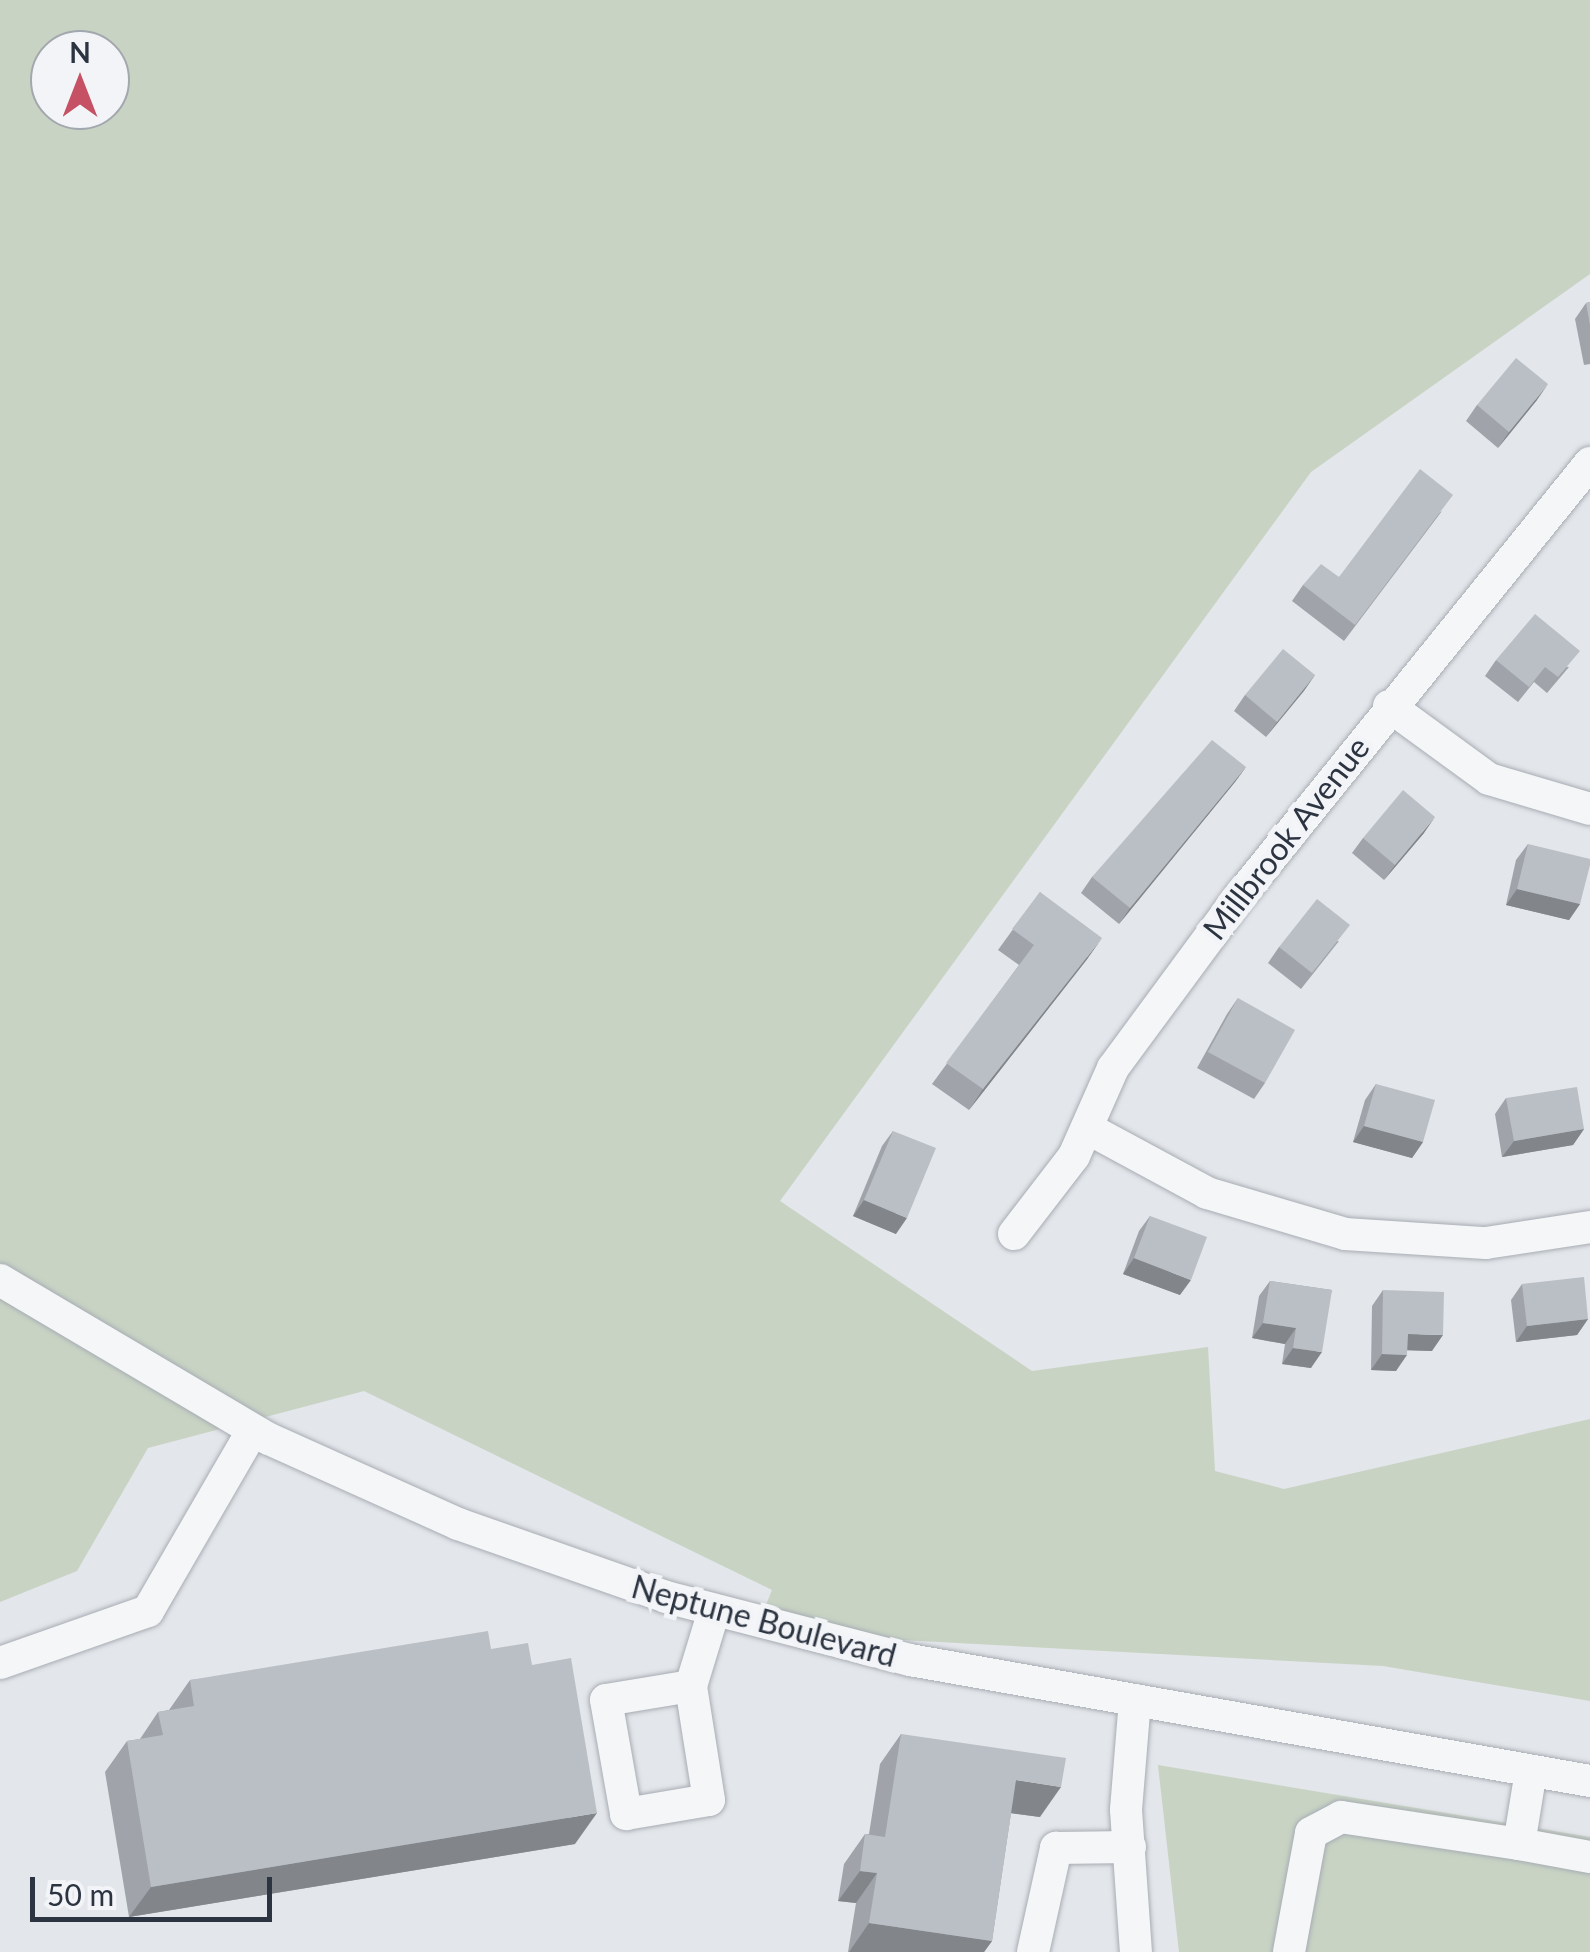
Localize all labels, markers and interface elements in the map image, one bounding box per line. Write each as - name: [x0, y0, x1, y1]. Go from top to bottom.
- north arrow: [30, 30, 130, 130]
- text: N: [69, 35, 91, 69]
- street label: Millbrook Avenue: [1195, 729, 1377, 947]
- street label: Neptune Boulevard: [627, 1567, 901, 1675]
- scale bar: [35, 1857, 278, 1919]
- text: 50 m: [47, 1876, 114, 1912]

